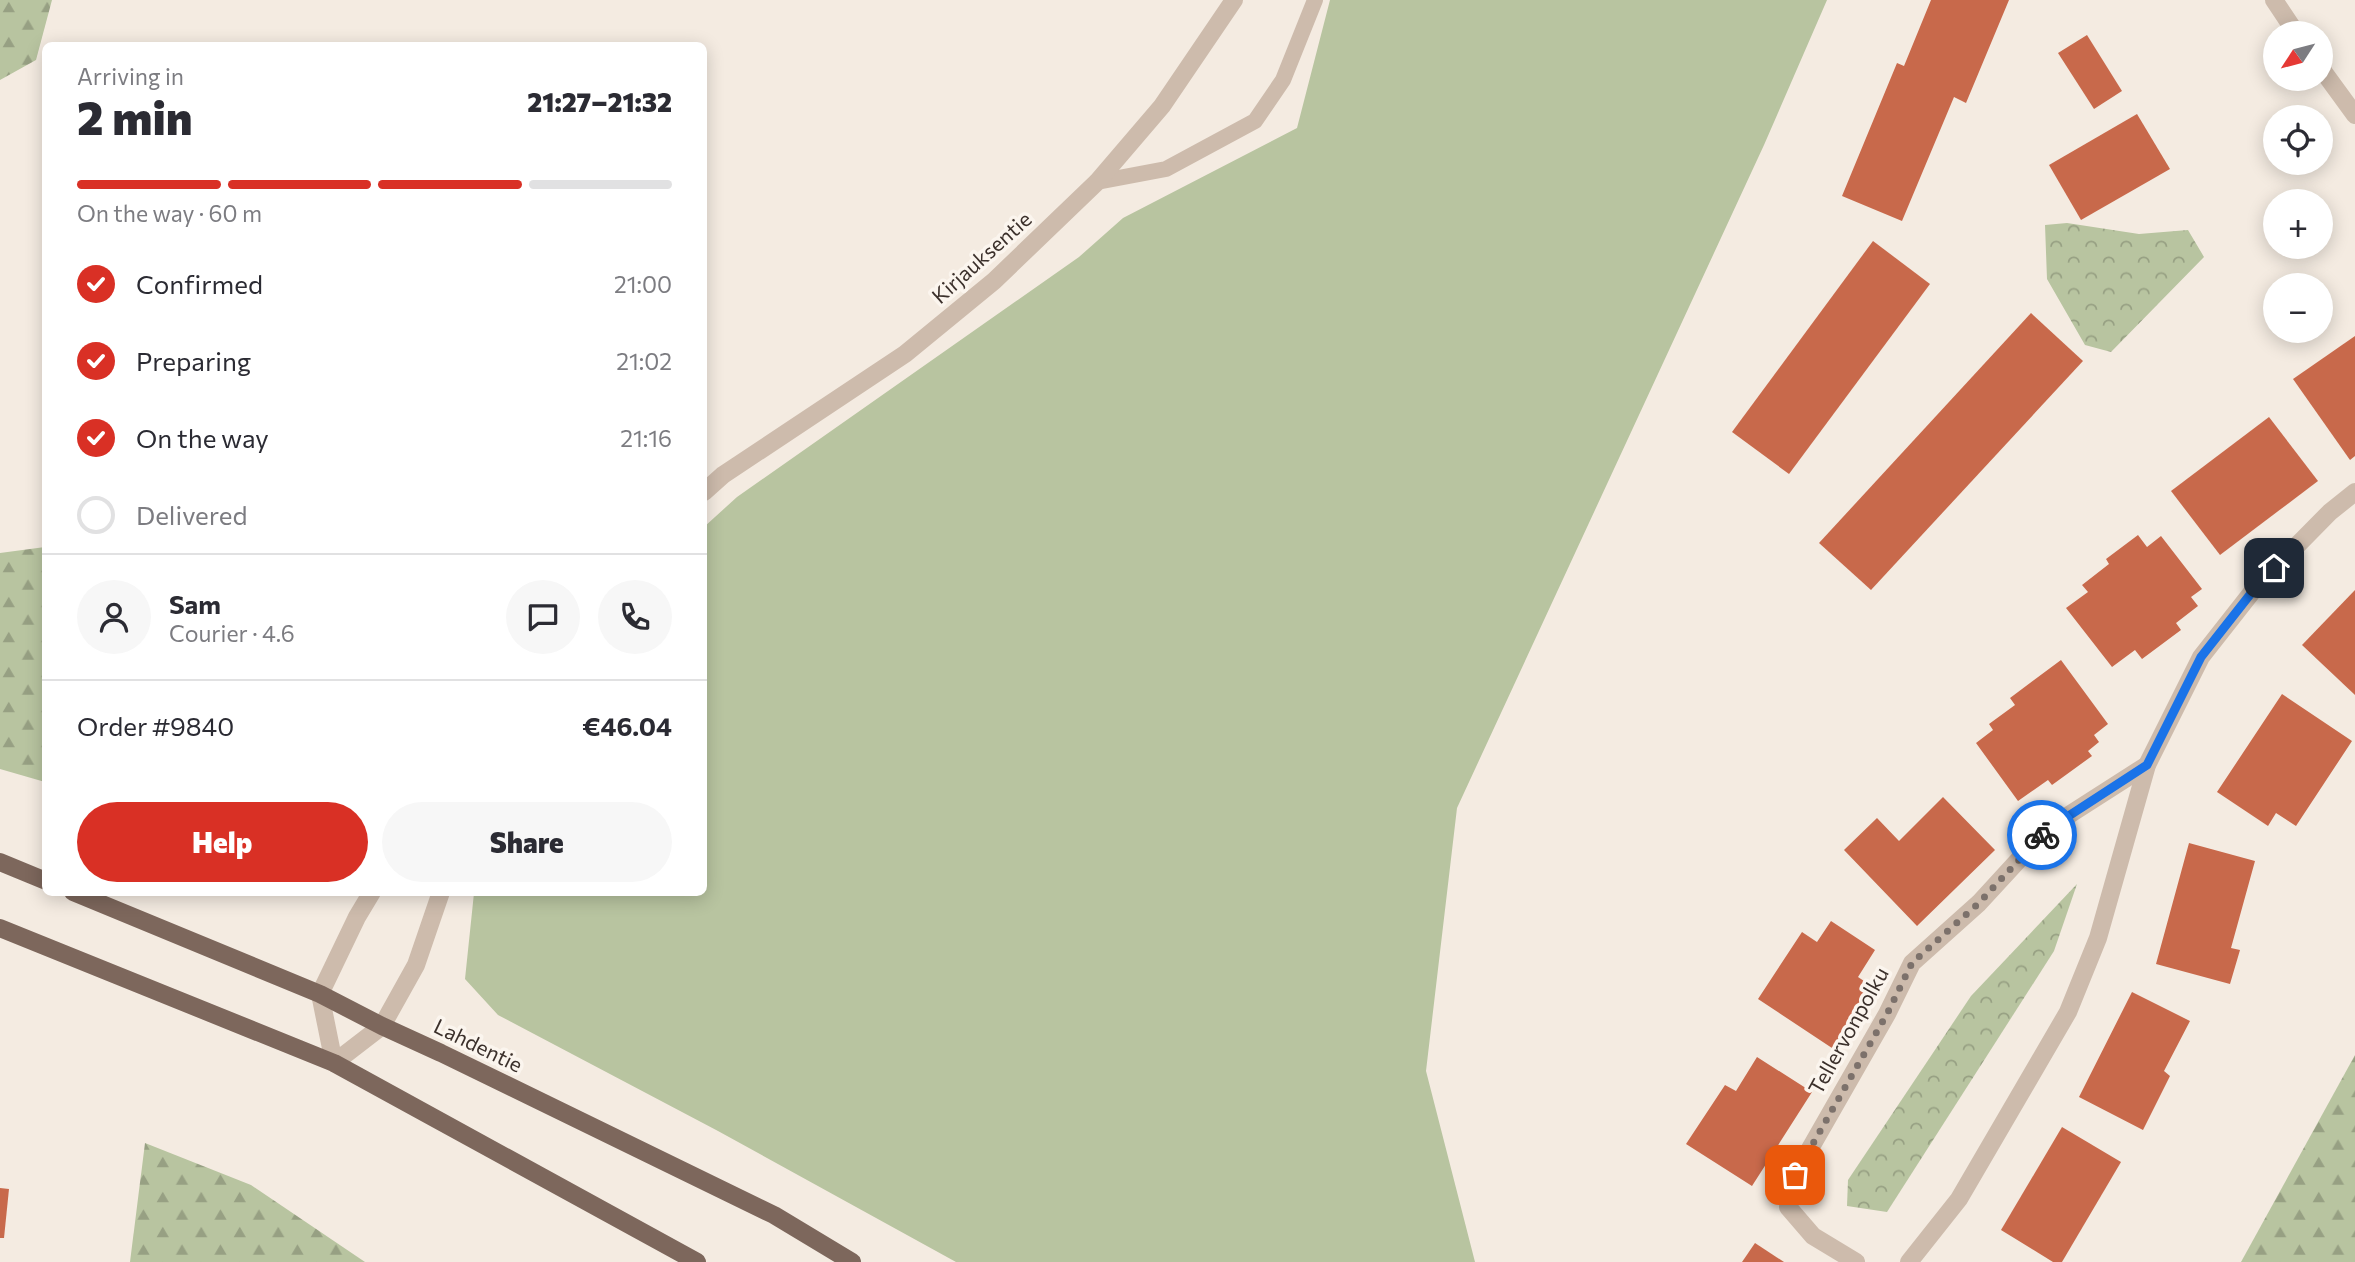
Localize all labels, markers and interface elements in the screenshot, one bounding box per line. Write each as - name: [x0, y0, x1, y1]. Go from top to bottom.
- north arrow: [2263, 21, 2333, 91]
- map controls: [2263, 21, 2333, 343]
- text: Arriving in: [77, 62, 184, 90]
- text: 21:27–21:32: [527, 86, 672, 117]
- text: 2 min: [77, 88, 193, 144]
- button: locate: [2263, 105, 2333, 175]
- button: +: [2263, 189, 2333, 259]
- text: On the way · 60 m: [77, 199, 262, 227]
- street label: Kirjauksentie: [926, 206, 1036, 308]
- icon: check: [77, 265, 115, 303]
- text: Confirmed: [136, 268, 263, 299]
- text: 21:00: [614, 270, 672, 298]
- button: −: [2263, 273, 2333, 343]
- icon: check: [77, 342, 115, 380]
- text: Preparing: [136, 345, 251, 376]
- text: 21:02: [616, 347, 672, 375]
- icon: check: [77, 419, 115, 457]
- text: On the way: [136, 422, 269, 453]
- text: 21:16: [620, 424, 672, 452]
- text: Delivered: [136, 499, 247, 530]
- pin: [2244, 538, 2304, 598]
- icon: home: [2255, 549, 2293, 587]
- button: person: [77, 580, 151, 654]
- button: chat: [506, 580, 580, 654]
- button: phone: [598, 580, 672, 654]
- text: Sam: [169, 588, 221, 619]
- text: Courier · 4.6: [169, 619, 295, 647]
- text: Order #9840: [77, 710, 234, 741]
- text: €46.04: [582, 710, 672, 741]
- courier: [2007, 800, 2077, 870]
- button: Help: [77, 802, 368, 882]
- button: Share: [382, 802, 672, 882]
- icon: bike: [2023, 816, 2061, 854]
- street label: Tellervonpolku: [1802, 962, 1893, 1098]
- street label: Lahdentie: [430, 1013, 527, 1077]
- pin: [1765, 1145, 1825, 1205]
- icon: bag: [1776, 1156, 1814, 1194]

